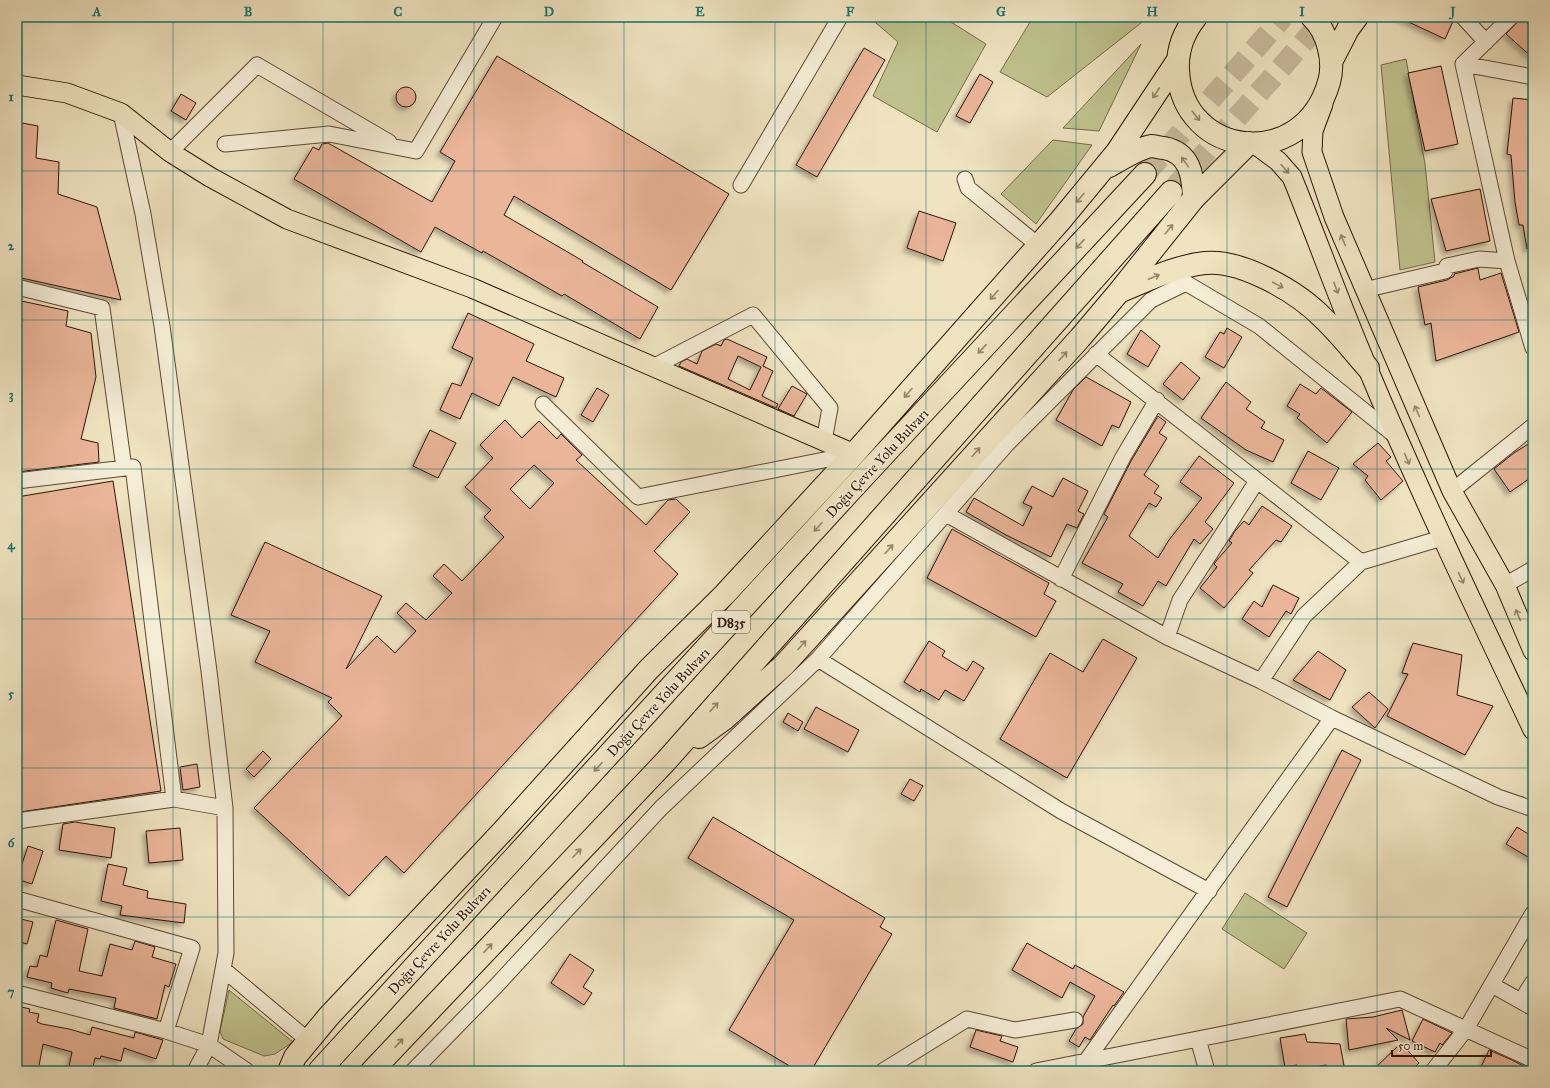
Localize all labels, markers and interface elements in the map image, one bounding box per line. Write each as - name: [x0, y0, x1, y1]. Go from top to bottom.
- text: A: [92, 4, 102, 20]
- text: B: [244, 4, 253, 20]
- text: C: [394, 4, 403, 20]
- text: D: [544, 4, 554, 20]
- text: E: [695, 4, 705, 20]
- text: F: [846, 4, 855, 20]
- text: G: [996, 4, 1006, 20]
- text: H: [1146, 4, 1158, 20]
- text: I: [1299, 4, 1305, 20]
- text: J: [1448, 4, 1456, 20]
- one-way arrow: [1152, 87, 1160, 98]
- text: 1: [8, 89, 14, 105]
- one-way arrow: [1192, 111, 1201, 122]
- one-way arrow: [1181, 156, 1189, 167]
- one-way arrow: [1280, 164, 1290, 174]
- one-way arrow: [1076, 192, 1085, 203]
- one-way arrow: [1165, 224, 1174, 235]
- one-way arrow: [1339, 235, 1347, 247]
- text: 2: [8, 238, 15, 254]
- one-way arrow: [1075, 239, 1085, 249]
- one-way arrow: [1148, 273, 1160, 281]
- one-way arrow: [1272, 281, 1284, 289]
- one-way arrow: [1333, 281, 1340, 293]
- one-way arrow: [990, 290, 999, 301]
- one-way arrow: [977, 344, 987, 354]
- one-way arrow: [1058, 351, 1068, 361]
- text: 3: [8, 387, 14, 403]
- one-way arrow: [904, 387, 913, 398]
- street label: Doğu Çevre Yolu Bulvarı: [823, 405, 932, 521]
- one-way arrow: [1413, 405, 1420, 417]
- one-way arrow: [971, 448, 980, 458]
- one-way arrow: [1404, 453, 1411, 465]
- one-way arrow: [813, 522, 822, 532]
- text: 4: [7, 537, 15, 553]
- one-way arrow: [884, 544, 893, 554]
- one-way arrow: [1458, 572, 1465, 584]
- one-way arrow: [1514, 610, 1521, 622]
- road number: D835: [712, 611, 750, 633]
- one-way arrow: [797, 640, 806, 651]
- street label: Doğu Çevre Yolu Bulvarı: [604, 644, 713, 760]
- text: 5: [8, 686, 15, 702]
- one-way arrow: [709, 702, 718, 712]
- one-way arrow: [593, 762, 602, 772]
- text: 6: [8, 835, 16, 851]
- one-way arrow: [573, 848, 582, 859]
- street label: Doğu Çevre Yolu Bulvarı: [385, 882, 494, 998]
- one-way arrow: [483, 943, 493, 953]
- text: 7: [8, 984, 15, 1000]
- scale bar: [1392, 1032, 1491, 1058]
- one-way arrow: [394, 1038, 403, 1048]
- text: 50 m: [1398, 1039, 1423, 1053]

